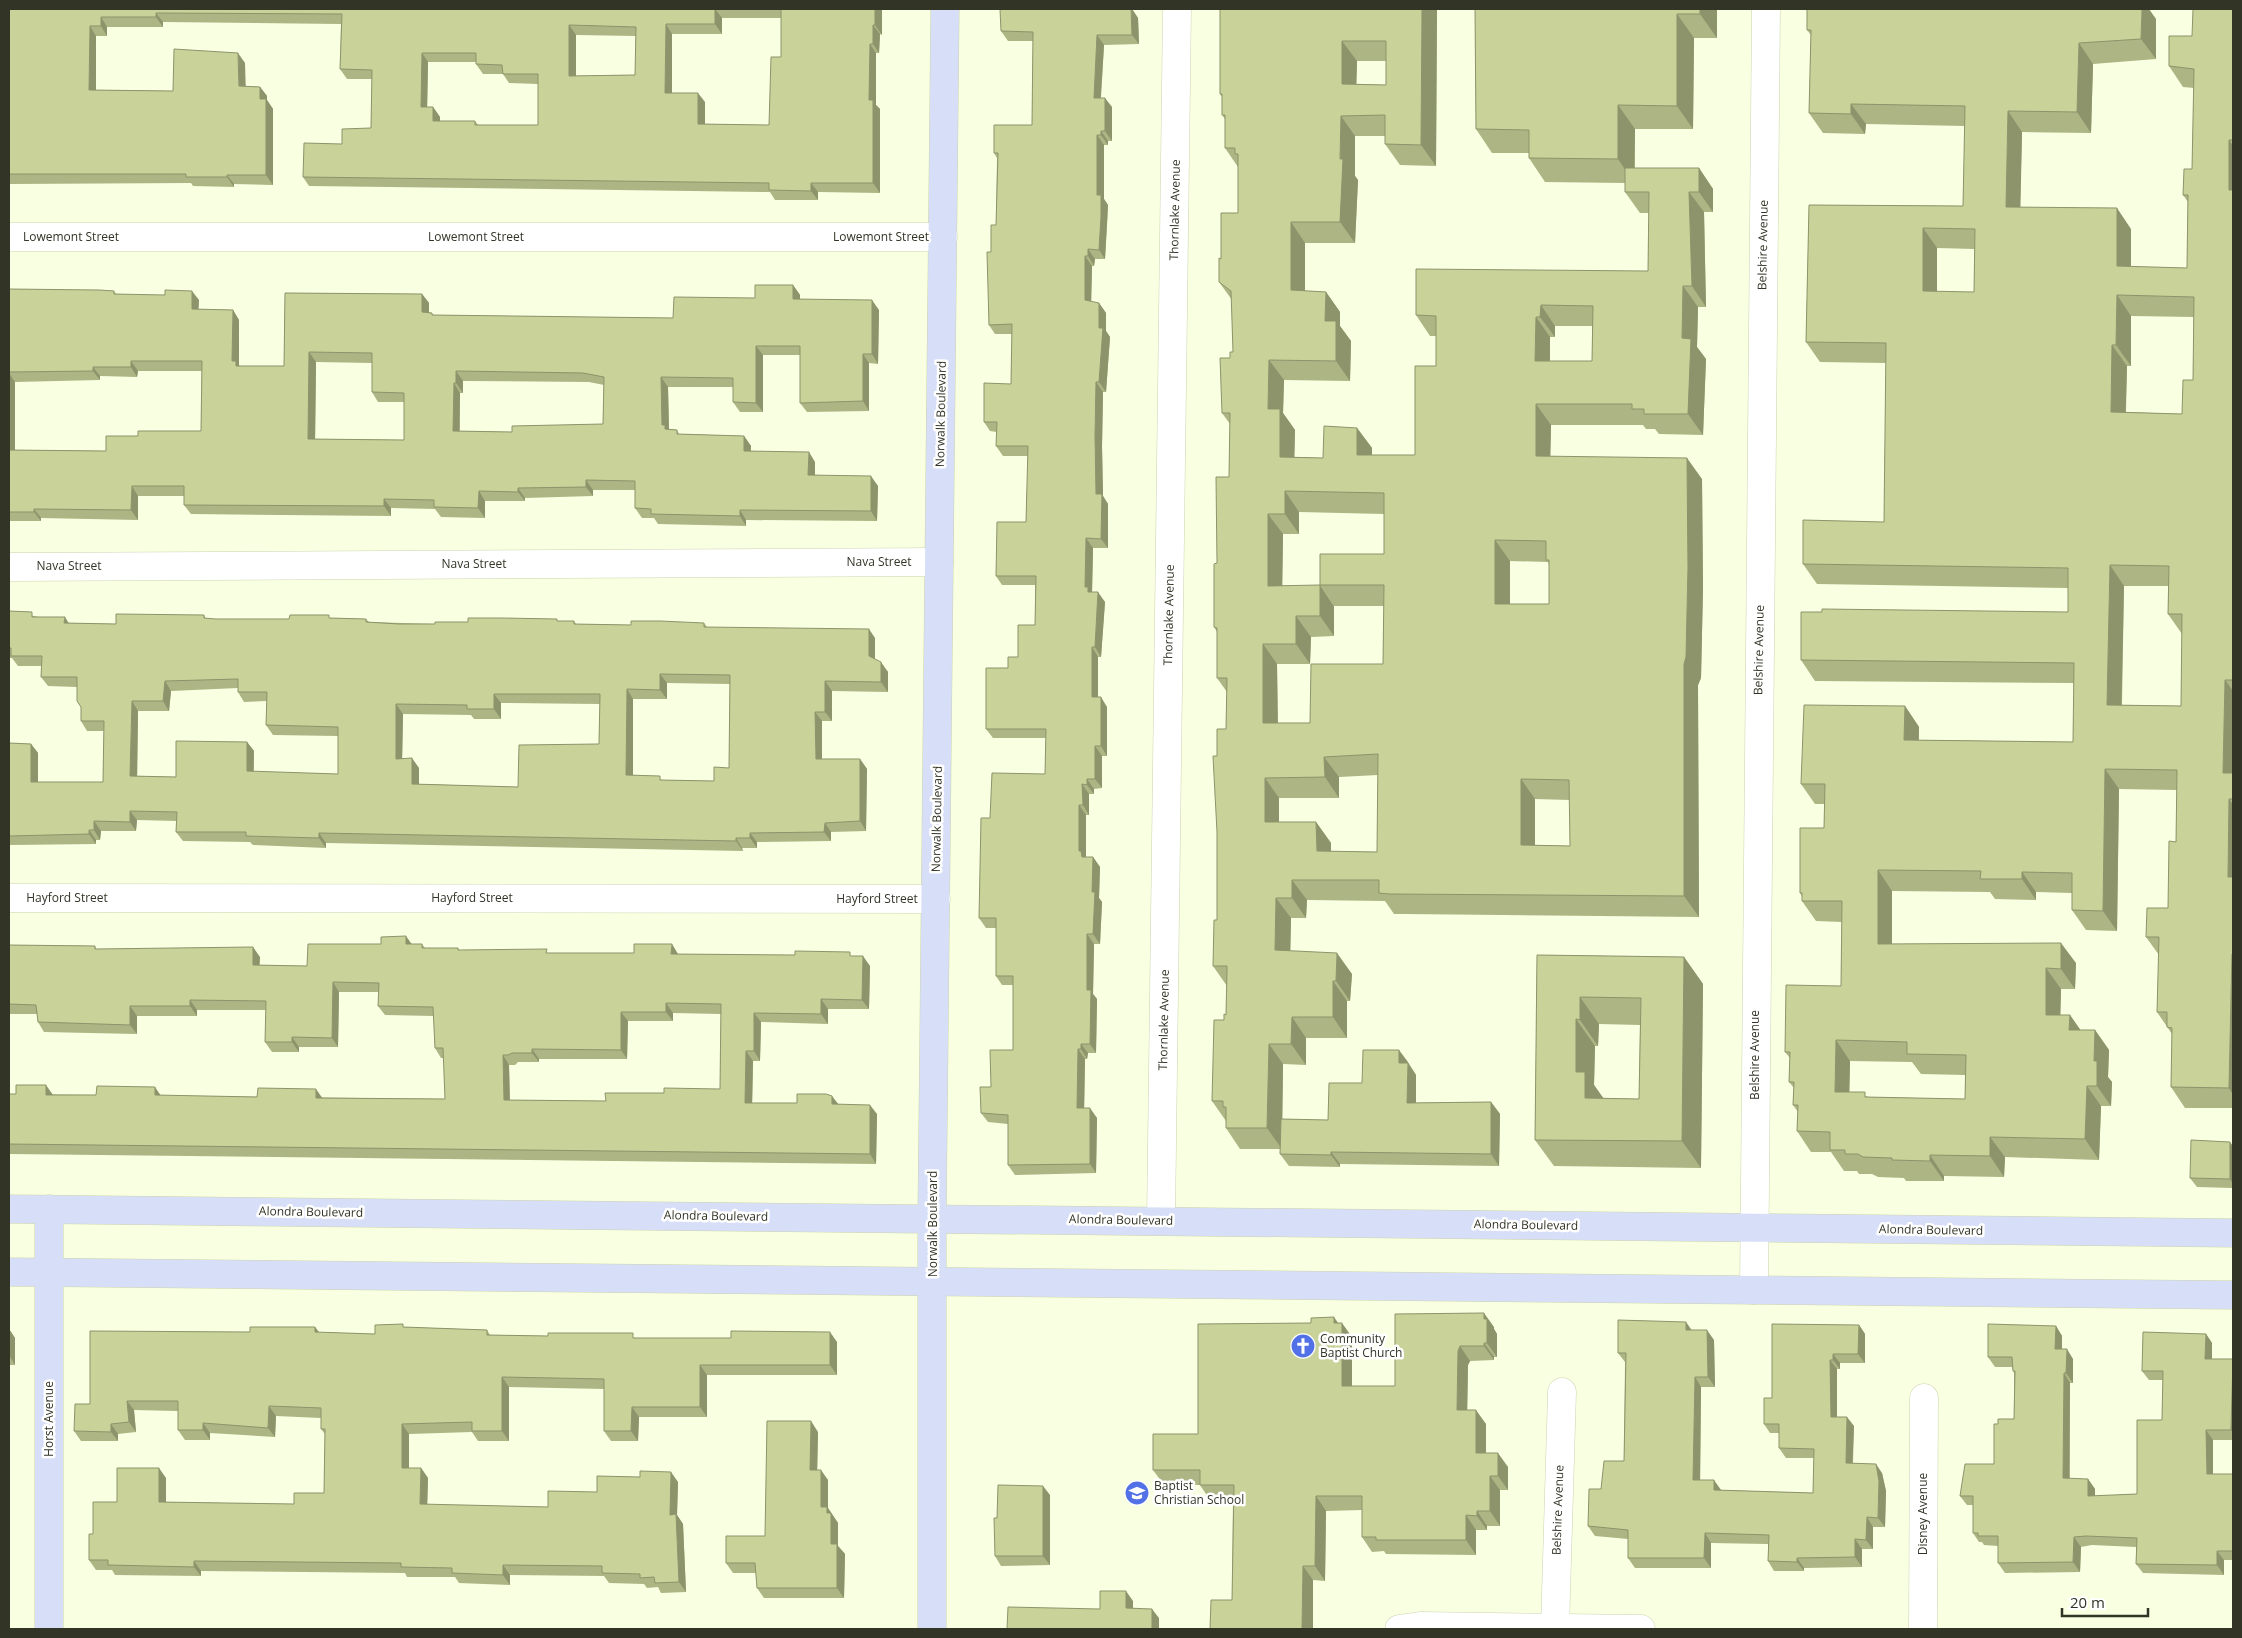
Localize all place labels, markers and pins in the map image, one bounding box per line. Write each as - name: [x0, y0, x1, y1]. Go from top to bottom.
- place label: Community Baptist Church: [1320, 1330, 1402, 1361]
- church icon: Community Baptist Church: [1290, 1333, 1316, 1359]
- place label: Baptist Christian School: [1154, 1477, 1244, 1508]
- school or university icon: Baptist Christian School: [1124, 1480, 1150, 1506]

